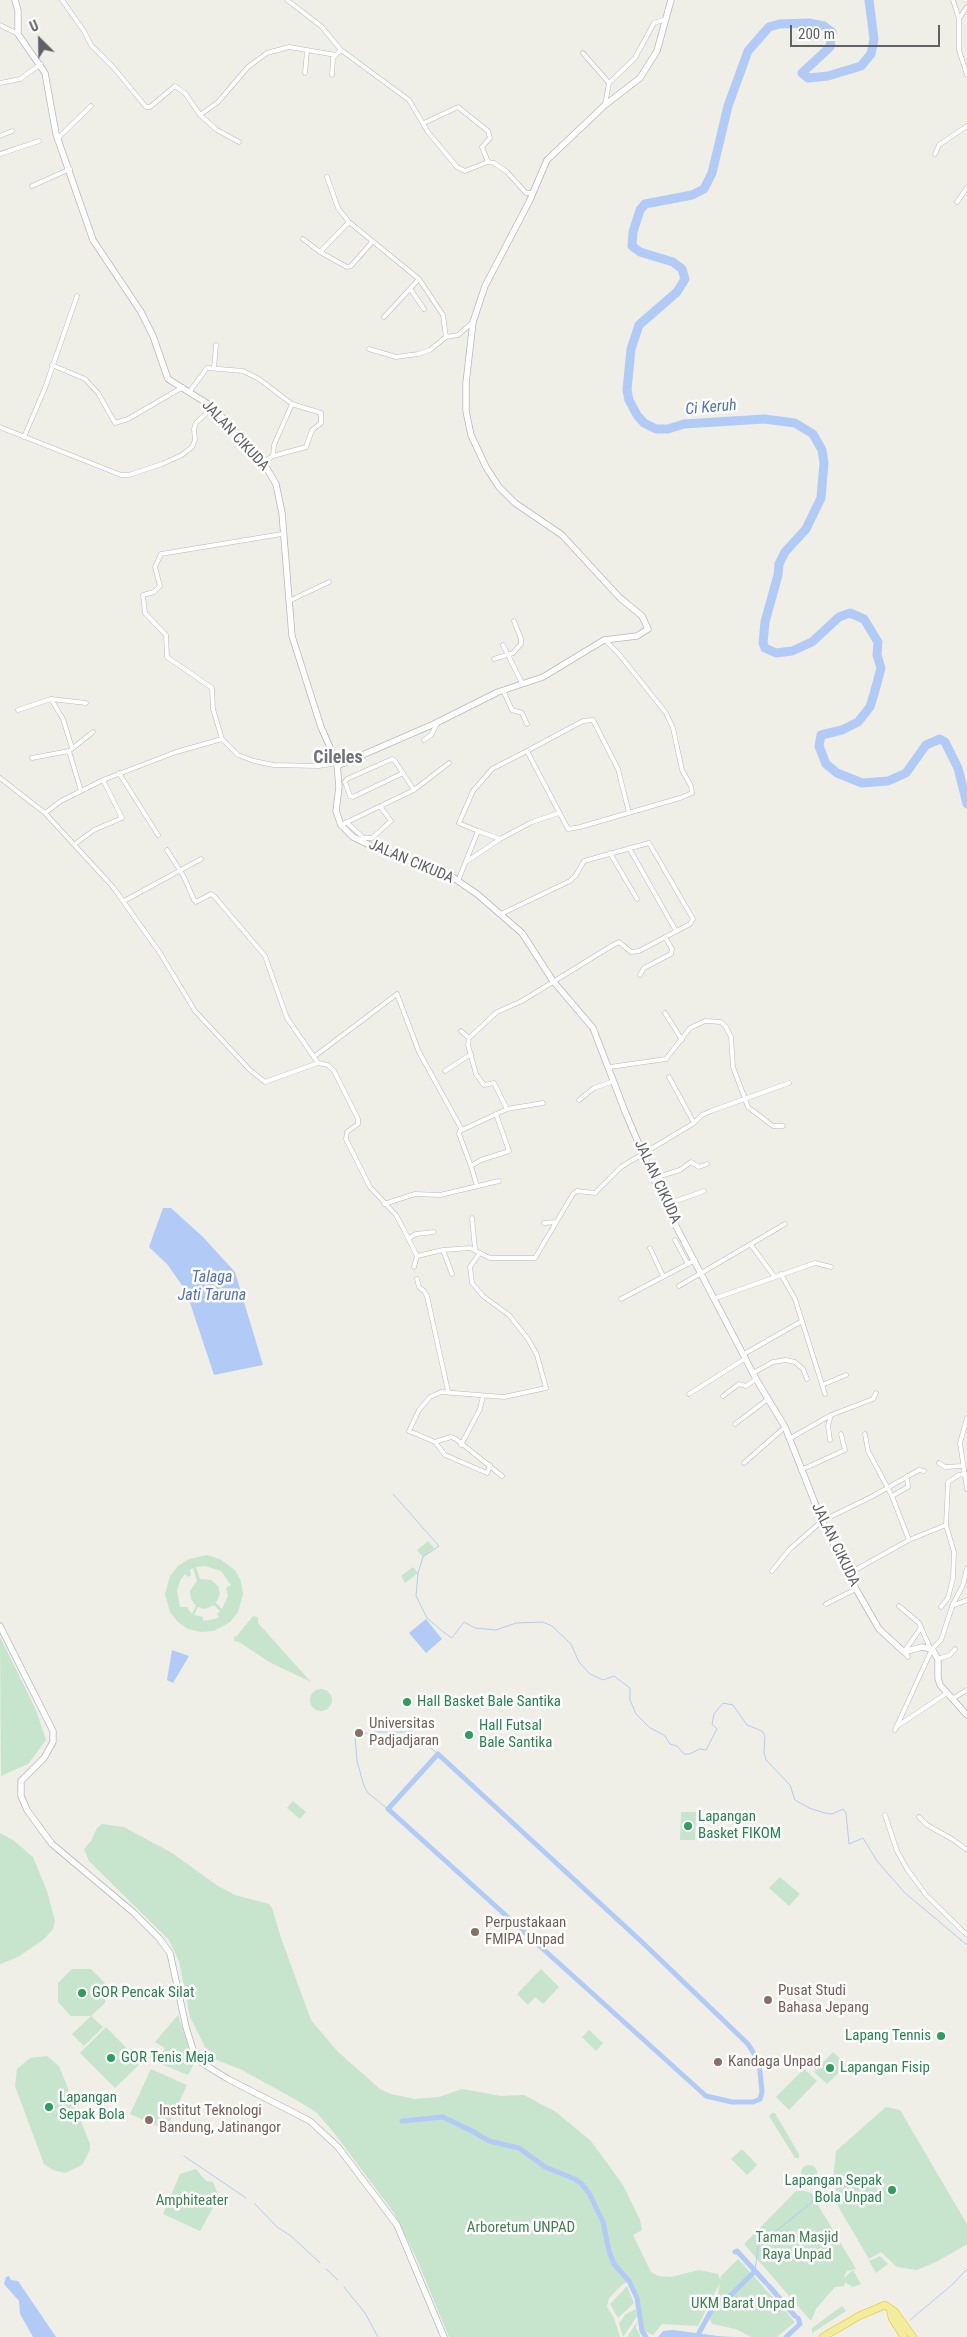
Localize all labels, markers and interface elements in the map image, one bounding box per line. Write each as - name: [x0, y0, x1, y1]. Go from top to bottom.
- north arrow: [15, 15, 65, 65]
- scale bar: [792, 15, 942, 47]
- text: U: [27, 17, 41, 35]
- text: 200 m: [798, 25, 835, 43]
- water label: Ci Keruh: [685, 396, 737, 420]
- street label: JALAN CIKUDA: [198, 397, 272, 475]
- district label: Cileles: [313, 747, 363, 769]
- street label: JALAN CIKUDA: [366, 836, 456, 888]
- street label: JALAN CIKUDA: [630, 1137, 684, 1227]
- water label: Talaga Jati Taruna: [178, 1268, 246, 1306]
- street label: JALAN CIKUDA: [807, 1500, 863, 1590]
- place label: Hall Basket Bale Santika: [417, 1693, 561, 1711]
- marker: Hall Basket Bale Santika: [401, 1696, 413, 1708]
- place label: Universitas Padjadjaran: [369, 1715, 439, 1750]
- place label: Hall Futsal Bale Santika: [479, 1717, 552, 1752]
- marker: Universitas Padjadjaran: [353, 1727, 365, 1739]
- marker: Hall Futsal Bale Santika: [463, 1729, 475, 1741]
- place label: Lapangan Basket FIKOM: [698, 1808, 781, 1843]
- marker: Lapangan Basket FIKOM: [682, 1820, 694, 1832]
- place label: Perpustakaan FMIPA Unpad: [485, 1914, 566, 1949]
- marker: Perpustakaan FMIPA Unpad: [469, 1926, 481, 1938]
- place label: Pusat Studi Bahasa Jepang: [778, 1982, 869, 2017]
- place label: GOR Pencak Silat: [92, 1984, 194, 2002]
- marker: GOR Pencak Silat: [76, 1987, 88, 1999]
- marker: Pusat Studi Bahasa Jepang: [762, 1994, 774, 2006]
- place label: Lapang Tennis: [845, 2027, 931, 2045]
- marker: Lapang Tennis: [935, 2030, 947, 2042]
- place label: GOR Tenis Meja: [121, 2049, 214, 2067]
- marker: GOR Tenis Meja: [105, 2052, 117, 2064]
- place label: Kandaga Unpad: [728, 2053, 821, 2071]
- marker: Kandaga Unpad: [712, 2056, 724, 2068]
- place label: Lapangan Fisip: [840, 2059, 930, 2077]
- marker: Lapangan Fisip: [824, 2062, 836, 2074]
- place label: Lapangan Sepak Bola: [59, 2089, 125, 2124]
- marker: Lapangan Sepak Bola: [43, 2101, 55, 2113]
- place label: Institut Teknologi Bandung, Jatinangor: [159, 2102, 281, 2137]
- marker: Institut Teknologi Bandung, Jatinangor: [143, 2114, 155, 2126]
- place label: Lapangan Sepak Bola Unpad: [784, 2172, 882, 2207]
- marker: Lapangan Sepak Bola Unpad: [886, 2184, 898, 2196]
- park label: Amphiteater: [156, 2192, 228, 2210]
- park label: Arboretum UNPAD: [467, 2219, 575, 2237]
- park label: Taman Masjid Raya Unpad: [756, 2229, 838, 2264]
- park label: UKM Barat Unpad: [691, 2295, 795, 2313]

